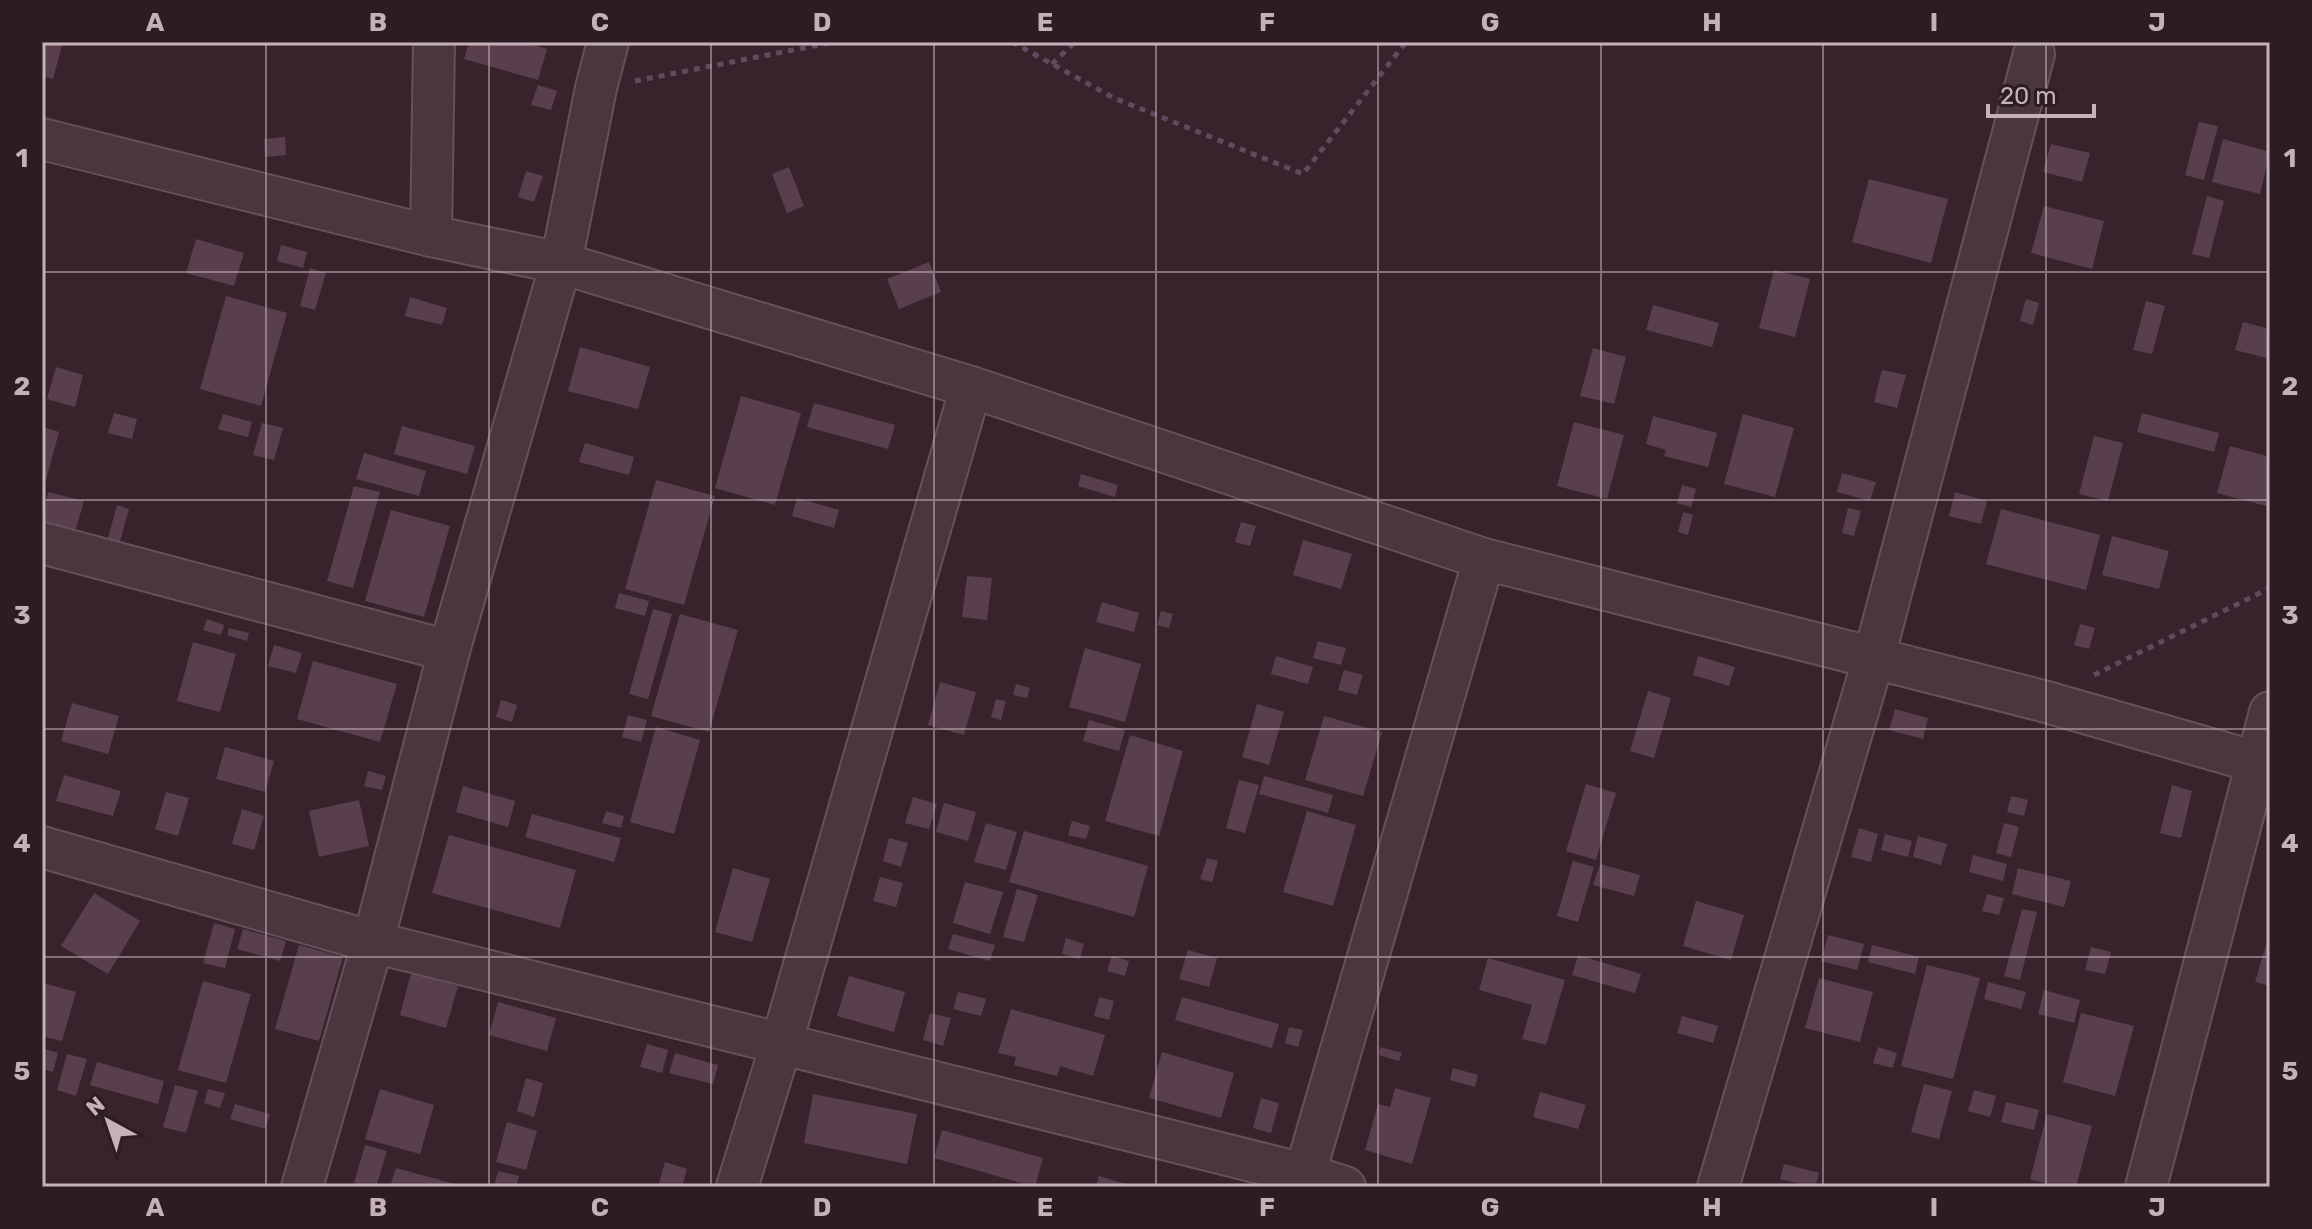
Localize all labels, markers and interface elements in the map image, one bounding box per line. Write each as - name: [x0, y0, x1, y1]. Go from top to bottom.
- text: A: [146, 7, 165, 38]
- text: B: [369, 7, 387, 38]
- text: C: [591, 7, 609, 38]
- text: D: [813, 7, 831, 38]
- text: E: [1037, 7, 1053, 38]
- text: F: [1259, 7, 1275, 38]
- text: G: [1481, 7, 1499, 38]
- text: H: [1702, 7, 1722, 38]
- text: I: [1930, 7, 1938, 38]
- text: J: [2148, 7, 2166, 38]
- scale bar: [1988, 68, 2094, 118]
- text: 20 m: [2000, 82, 2057, 110]
- text: 1: [16, 143, 28, 174]
- text: 1: [2284, 143, 2296, 174]
- text: 2: [14, 371, 30, 402]
- text: 2: [2282, 371, 2298, 402]
- text: 3: [13, 600, 31, 631]
- text: 3: [2281, 600, 2299, 631]
- text: 4: [13, 828, 31, 859]
- text: 4: [2281, 828, 2299, 859]
- text: 5: [14, 1056, 30, 1087]
- text: 5: [2282, 1056, 2298, 1087]
- north arrow: [68, 1081, 148, 1161]
- text: N: [81, 1091, 110, 1121]
- text: A: [146, 1192, 165, 1223]
- text: B: [369, 1192, 387, 1223]
- text: C: [591, 1192, 609, 1223]
- text: D: [813, 1192, 831, 1223]
- text: E: [1037, 1192, 1053, 1223]
- text: F: [1259, 1192, 1275, 1223]
- text: G: [1481, 1192, 1499, 1223]
- text: H: [1702, 1192, 1722, 1223]
- text: I: [1930, 1192, 1938, 1223]
- text: J: [2148, 1192, 2166, 1223]

